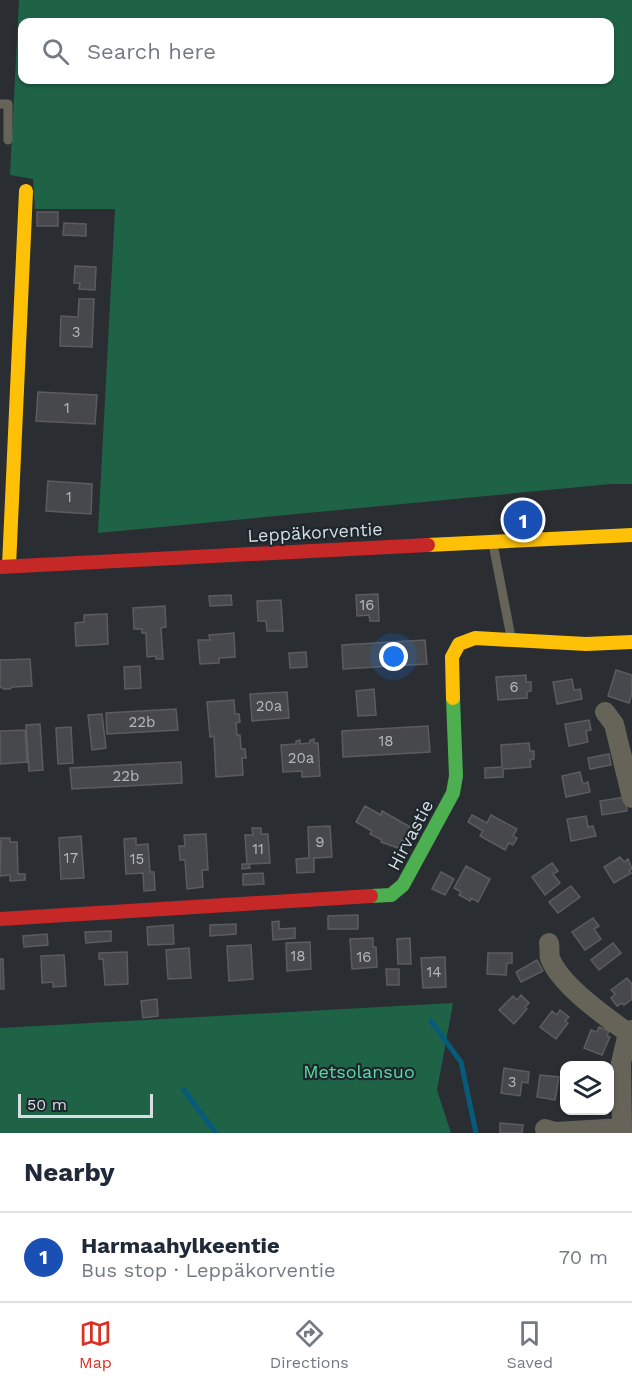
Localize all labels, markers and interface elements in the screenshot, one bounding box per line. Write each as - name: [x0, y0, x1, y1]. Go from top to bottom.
- search box: [18, 18, 614, 84]
- icon: search: [39, 35, 72, 68]
- text: Search here: [87, 39, 216, 64]
- house number: 3: [72, 323, 80, 341]
- house number: 1: [64, 399, 70, 417]
- house number: 1: [66, 488, 72, 506]
- pin: 1: [504, 498, 542, 542]
- street label: Leppäkorventie: [247, 518, 383, 546]
- house number: 16: [360, 596, 374, 614]
- your location: [379, 642, 408, 671]
- house number: 6: [509, 678, 519, 696]
- house number: 20a: [256, 697, 283, 715]
- house number: 22b: [129, 713, 155, 731]
- house number: 18: [378, 732, 394, 750]
- house number: 20a: [288, 749, 315, 767]
- house number: 22b: [113, 767, 139, 785]
- street label: Hirvastie: [383, 796, 437, 874]
- house number: 9: [315, 833, 325, 851]
- house number: 11: [252, 840, 264, 858]
- house number: 17: [64, 849, 78, 867]
- house number: 15: [130, 850, 144, 868]
- house number: 18: [290, 947, 306, 965]
- house number: 16: [357, 948, 371, 966]
- house number: 14: [426, 963, 442, 981]
- park label: Metsolansuo: [303, 1061, 415, 1082]
- map controls: [560, 1061, 614, 1115]
- button: layers: [560, 1061, 614, 1115]
- house number: 3: [508, 1073, 516, 1091]
- scale bar: [18, 1091, 153, 1118]
- text: 50 m: [27, 1095, 67, 1114]
- text: Nearby: [24, 1157, 115, 1187]
- text: Harmaahylkeentie: [81, 1233, 280, 1258]
- text: 1: [39, 1245, 48, 1269]
- text: 70 m: [559, 1245, 608, 1269]
- text: Bus stop · Leppäkorventie: [81, 1258, 336, 1282]
- tab: Map: [79, 1317, 112, 1372]
- tab: Directions: [270, 1317, 349, 1372]
- tab: Saved: [507, 1317, 553, 1372]

